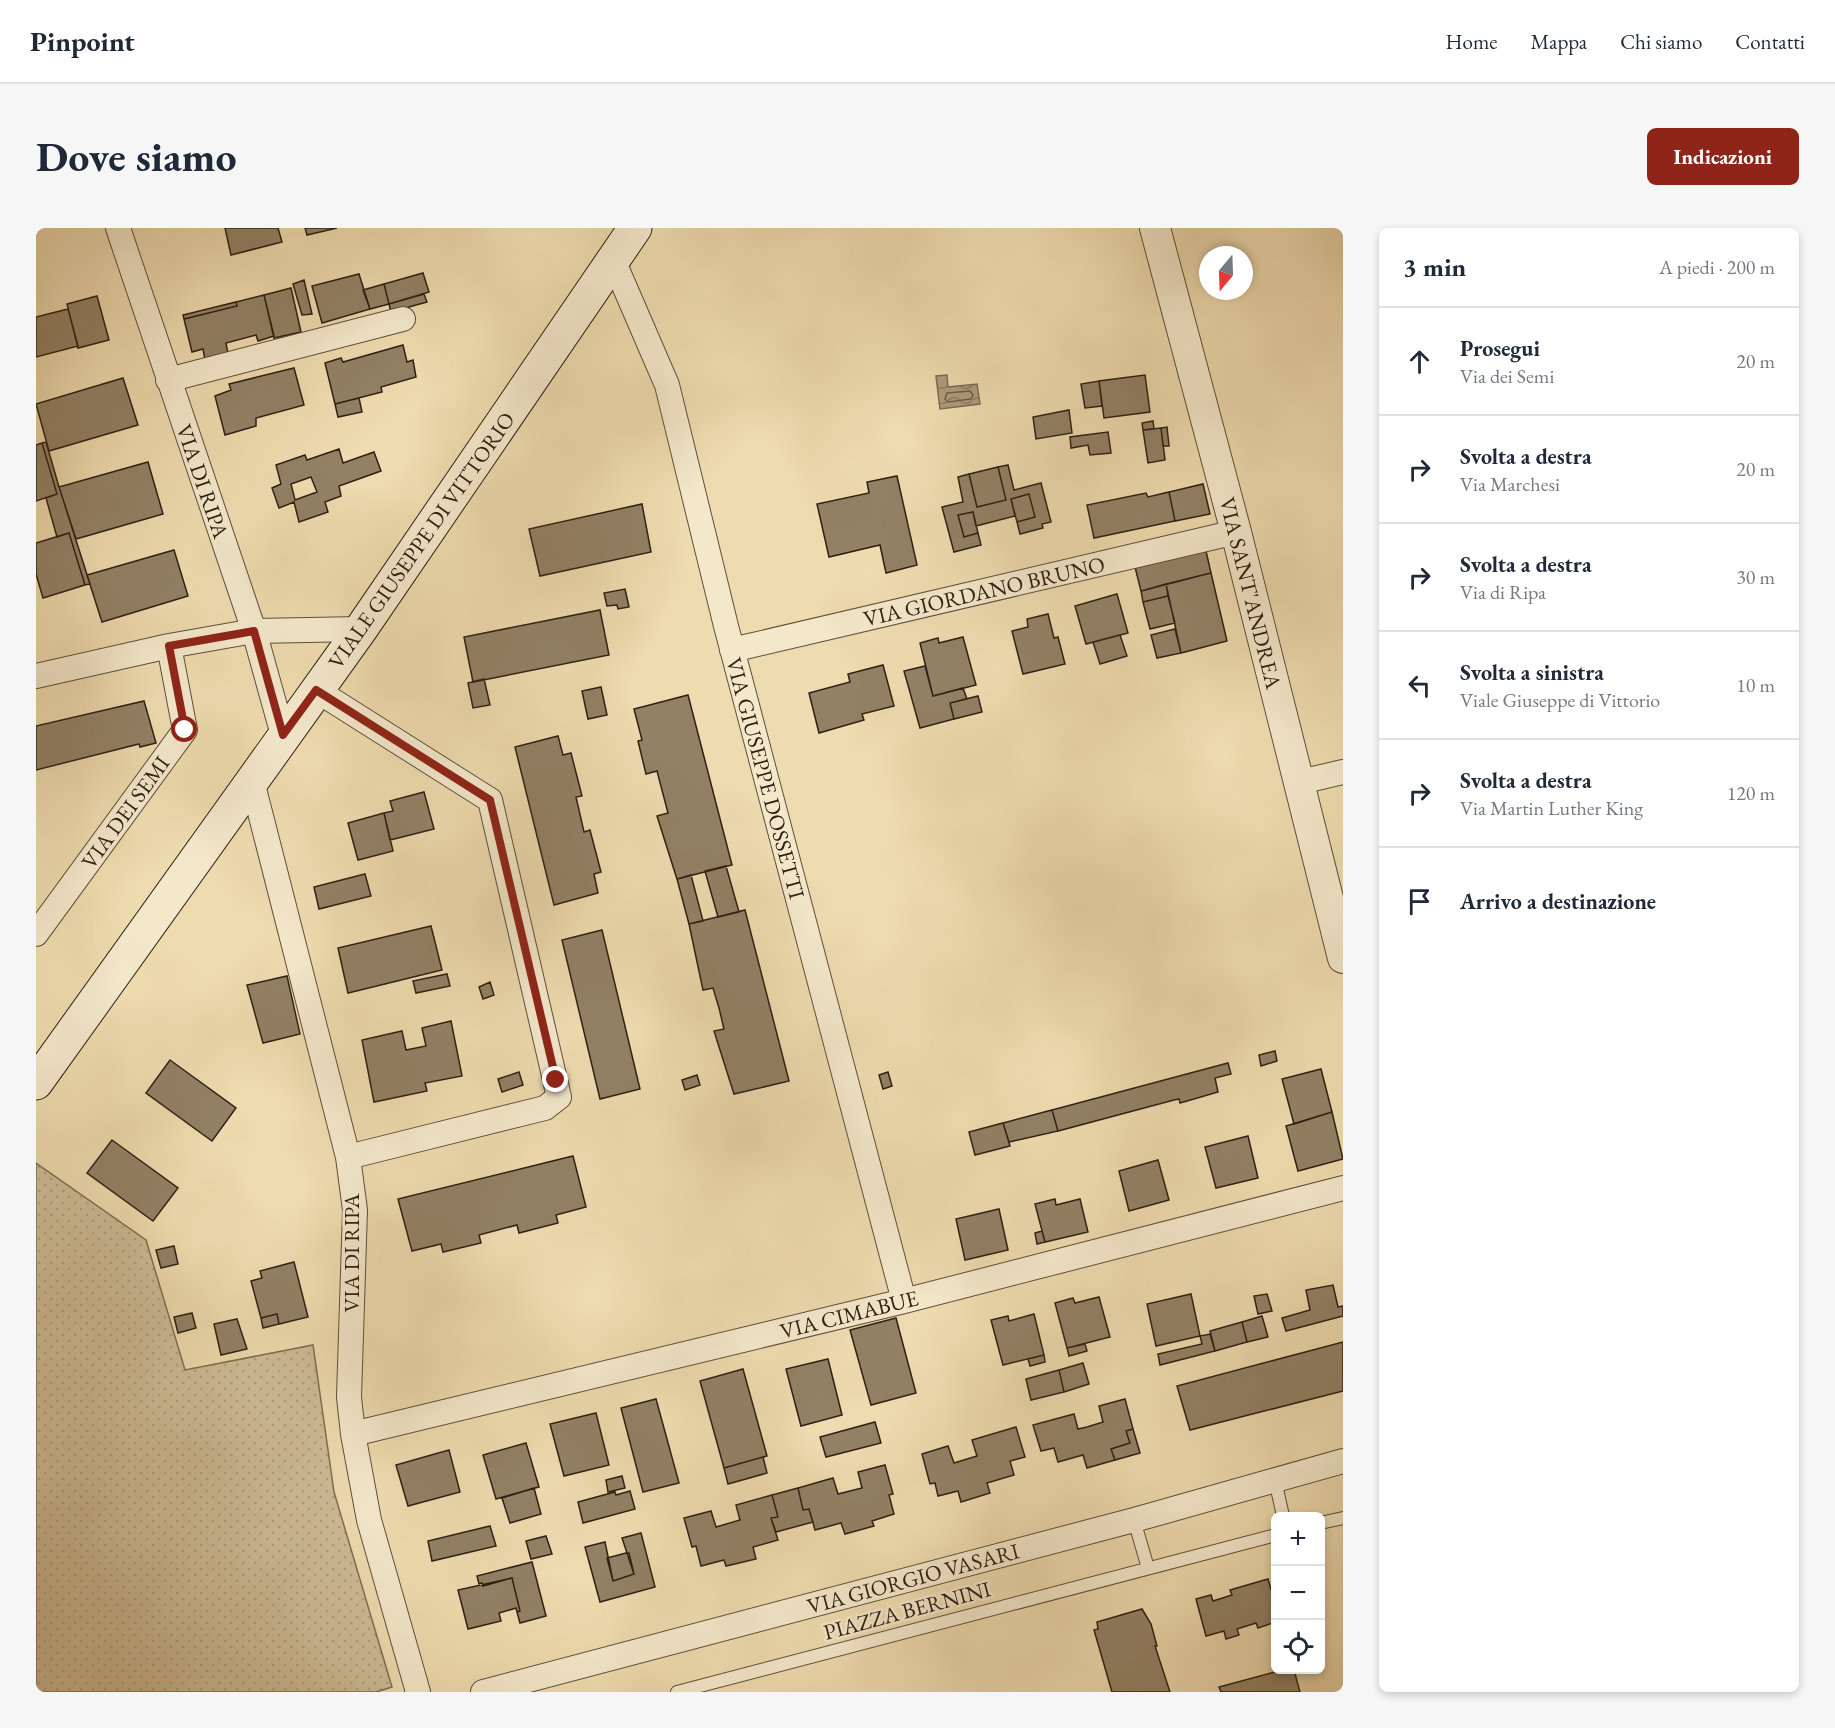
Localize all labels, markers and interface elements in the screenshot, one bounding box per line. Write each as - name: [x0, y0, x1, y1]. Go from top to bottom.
- text: Pinpoint: [30, 23, 135, 59]
- text: Home: [1446, 28, 1498, 55]
- text: Mappa: [1531, 28, 1587, 55]
- text: Chi siamo: [1620, 28, 1702, 55]
- text: Contatti: [1735, 28, 1805, 55]
- button: Indicazioni: [1647, 128, 1799, 185]
- text: Dove siamo: [36, 129, 237, 184]
- north arrow: [1199, 246, 1253, 300]
- text: 3 min: [1403, 250, 1466, 284]
- text: A piedi · 200 m: [1659, 254, 1775, 280]
- text: Prosegui: [1460, 334, 1540, 363]
- icon: ahead: [1403, 345, 1436, 378]
- text: 20 m: [1736, 348, 1775, 374]
- text: Via dei Semi: [1460, 363, 1554, 389]
- street label: VIALE GIUSEPPE DI VITTORIO: [321, 406, 521, 674]
- street label: VIA DI RIPA: [169, 420, 236, 543]
- text: Svolta a destra: [1460, 442, 1592, 471]
- icon: right: [1403, 453, 1436, 486]
- text: 20 m: [1736, 456, 1775, 482]
- text: Via Marchesi: [1460, 471, 1560, 497]
- street label: VIA SANT'ANDREA: [1213, 494, 1289, 693]
- street label: VIA GIORDANO BRUNO: [861, 550, 1108, 633]
- text: Svolta a destra: [1460, 550, 1592, 579]
- icon: right: [1403, 561, 1436, 594]
- text: 30 m: [1736, 564, 1775, 590]
- text: Via di Ripa: [1460, 579, 1546, 605]
- street label: VIA GIUSEPPE DOSSETTI: [719, 654, 812, 902]
- text: Svolta a sinistra: [1460, 658, 1604, 687]
- icon: left: [1403, 669, 1436, 702]
- text: 10 m: [1736, 672, 1775, 698]
- text: Viale Giuseppe di Vittorio: [1460, 687, 1660, 713]
- route start: [171, 716, 197, 742]
- street label: VIA DEI SEMI: [75, 750, 176, 875]
- text: Svolta a destra: [1460, 766, 1592, 795]
- icon: right: [1403, 777, 1436, 810]
- text: 120 m: [1727, 780, 1775, 806]
- text: Via Martin Luther King: [1460, 795, 1643, 821]
- icon: arrive: [1403, 885, 1436, 918]
- text: Arrivo a destinazione: [1460, 887, 1656, 916]
- route end: [542, 1066, 568, 1092]
- street label: VIA DI RIPA: [337, 1193, 366, 1312]
- street label: VIA CIMABUE: [777, 1283, 921, 1346]
- map controls: [1271, 1512, 1325, 1674]
- button: +: [1271, 1512, 1325, 1566]
- street label: VIA GIORGIO VASARI: [804, 1536, 1023, 1621]
- button: −: [1271, 1566, 1325, 1620]
- street label: PIAZZA BERNINI: [820, 1574, 994, 1647]
- button: locate: [1271, 1620, 1325, 1674]

